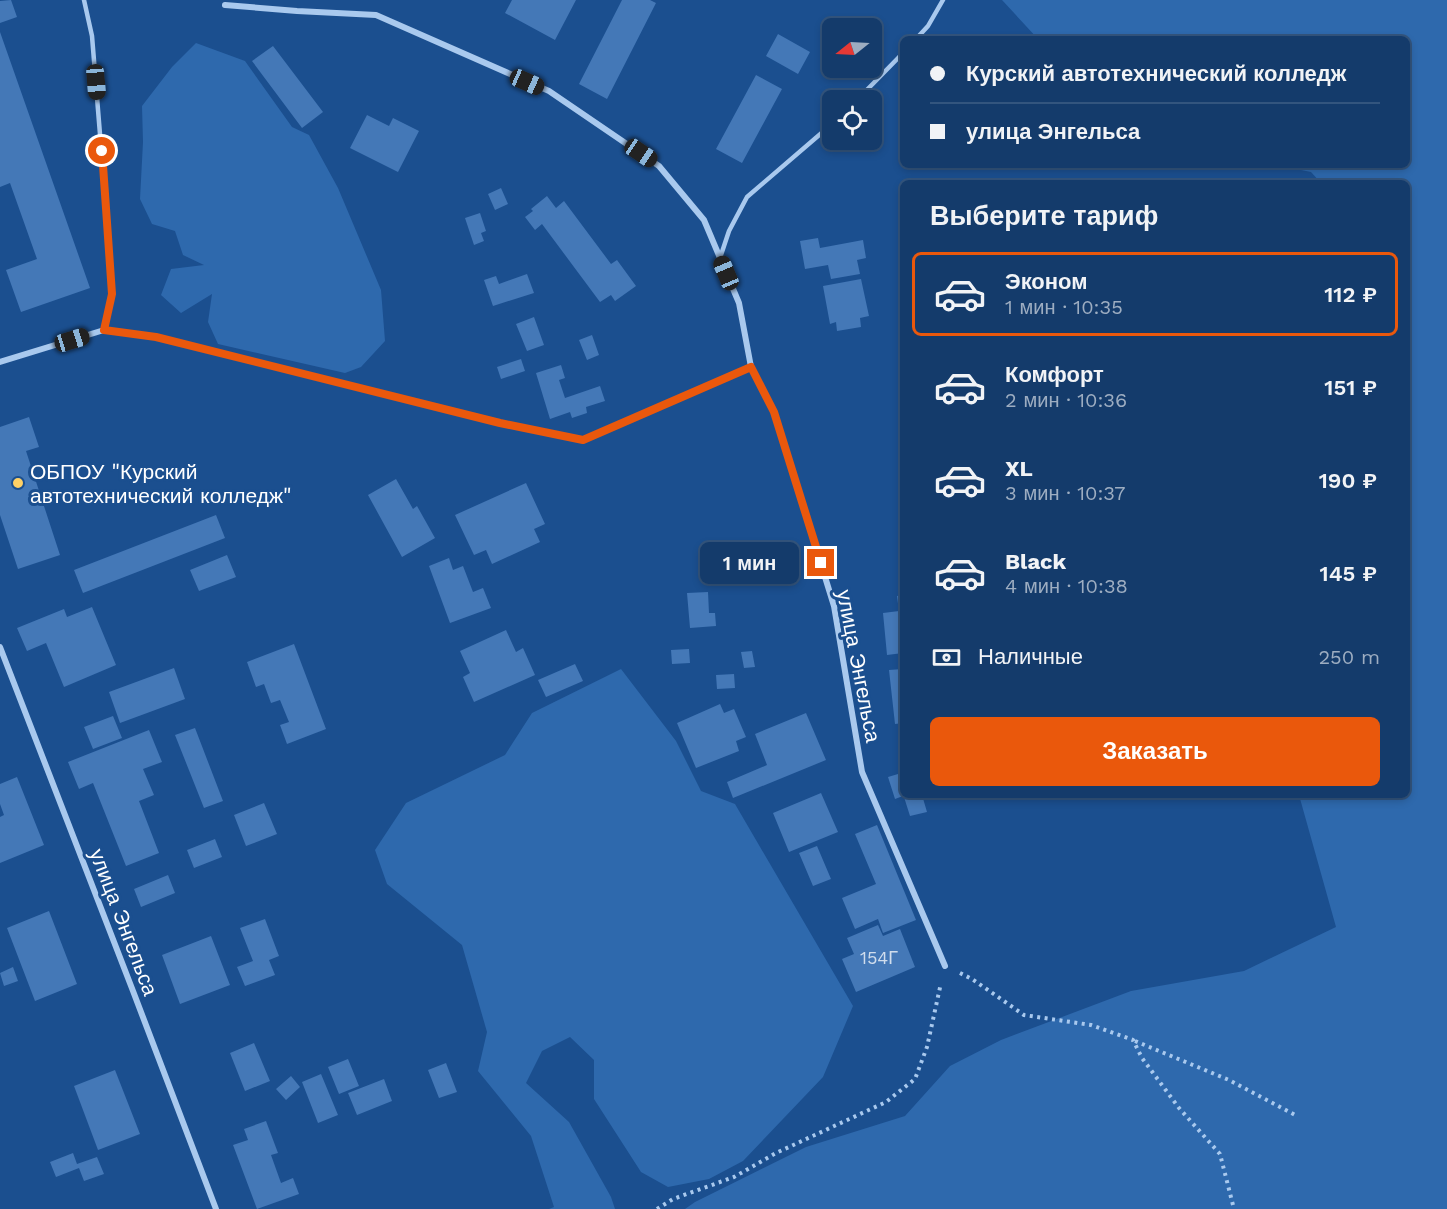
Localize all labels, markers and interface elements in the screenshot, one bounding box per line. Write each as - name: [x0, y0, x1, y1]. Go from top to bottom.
- north arrow: [822, 18, 882, 78]
- map controls: [822, 18, 882, 150]
- text: Курский автотехнический колледж: [966, 61, 1346, 86]
- car: [85, 63, 107, 101]
- car: [507, 66, 547, 98]
- button: locate: [822, 90, 882, 150]
- text: улица Энгельса: [966, 119, 1140, 144]
- car: [621, 135, 661, 171]
- route start: [88, 137, 115, 164]
- text: Выберите тариф: [930, 200, 1158, 232]
- car: [711, 253, 741, 293]
- icon: car: [933, 267, 987, 321]
- text: Эконом: [1005, 269, 1088, 294]
- text: 112 ₽: [1324, 282, 1377, 307]
- text: 1 мин · 10:35: [1005, 295, 1123, 319]
- car: [52, 326, 92, 354]
- icon: car: [933, 360, 987, 414]
- text: Комфорт: [1005, 362, 1104, 387]
- text: 151 ₽: [1324, 375, 1377, 400]
- text: 2 мин · 10:36: [1005, 388, 1127, 412]
- icon: car: [933, 453, 987, 507]
- text: XL: [1005, 456, 1033, 481]
- place label: ОБПОУ "Курский автотехнический колледж": [30, 459, 291, 508]
- text: 190 ₽: [1319, 468, 1377, 493]
- marker: ОБПОУ "Курский автотехнический колледж": [11, 476, 25, 490]
- text: 3 мин · 10:37: [1005, 481, 1125, 505]
- callout: 1 мин: [701, 542, 800, 584]
- icon: car: [933, 546, 987, 600]
- route end: [807, 549, 834, 576]
- text: Black: [1005, 549, 1066, 574]
- text: 1 мин: [723, 551, 776, 575]
- text: 145 ₽: [1320, 561, 1377, 586]
- text: 4 мин · 10:38: [1005, 574, 1128, 598]
- street label: улица Энгельса: [832, 587, 886, 745]
- icon: cash: [930, 641, 963, 674]
- text: Наличные: [978, 644, 1083, 669]
- text: 250 m: [1318, 645, 1380, 669]
- button: Заказать: [930, 717, 1380, 786]
- street label: улица Энгельса: [85, 845, 164, 999]
- house number: 154Г: [860, 947, 898, 968]

